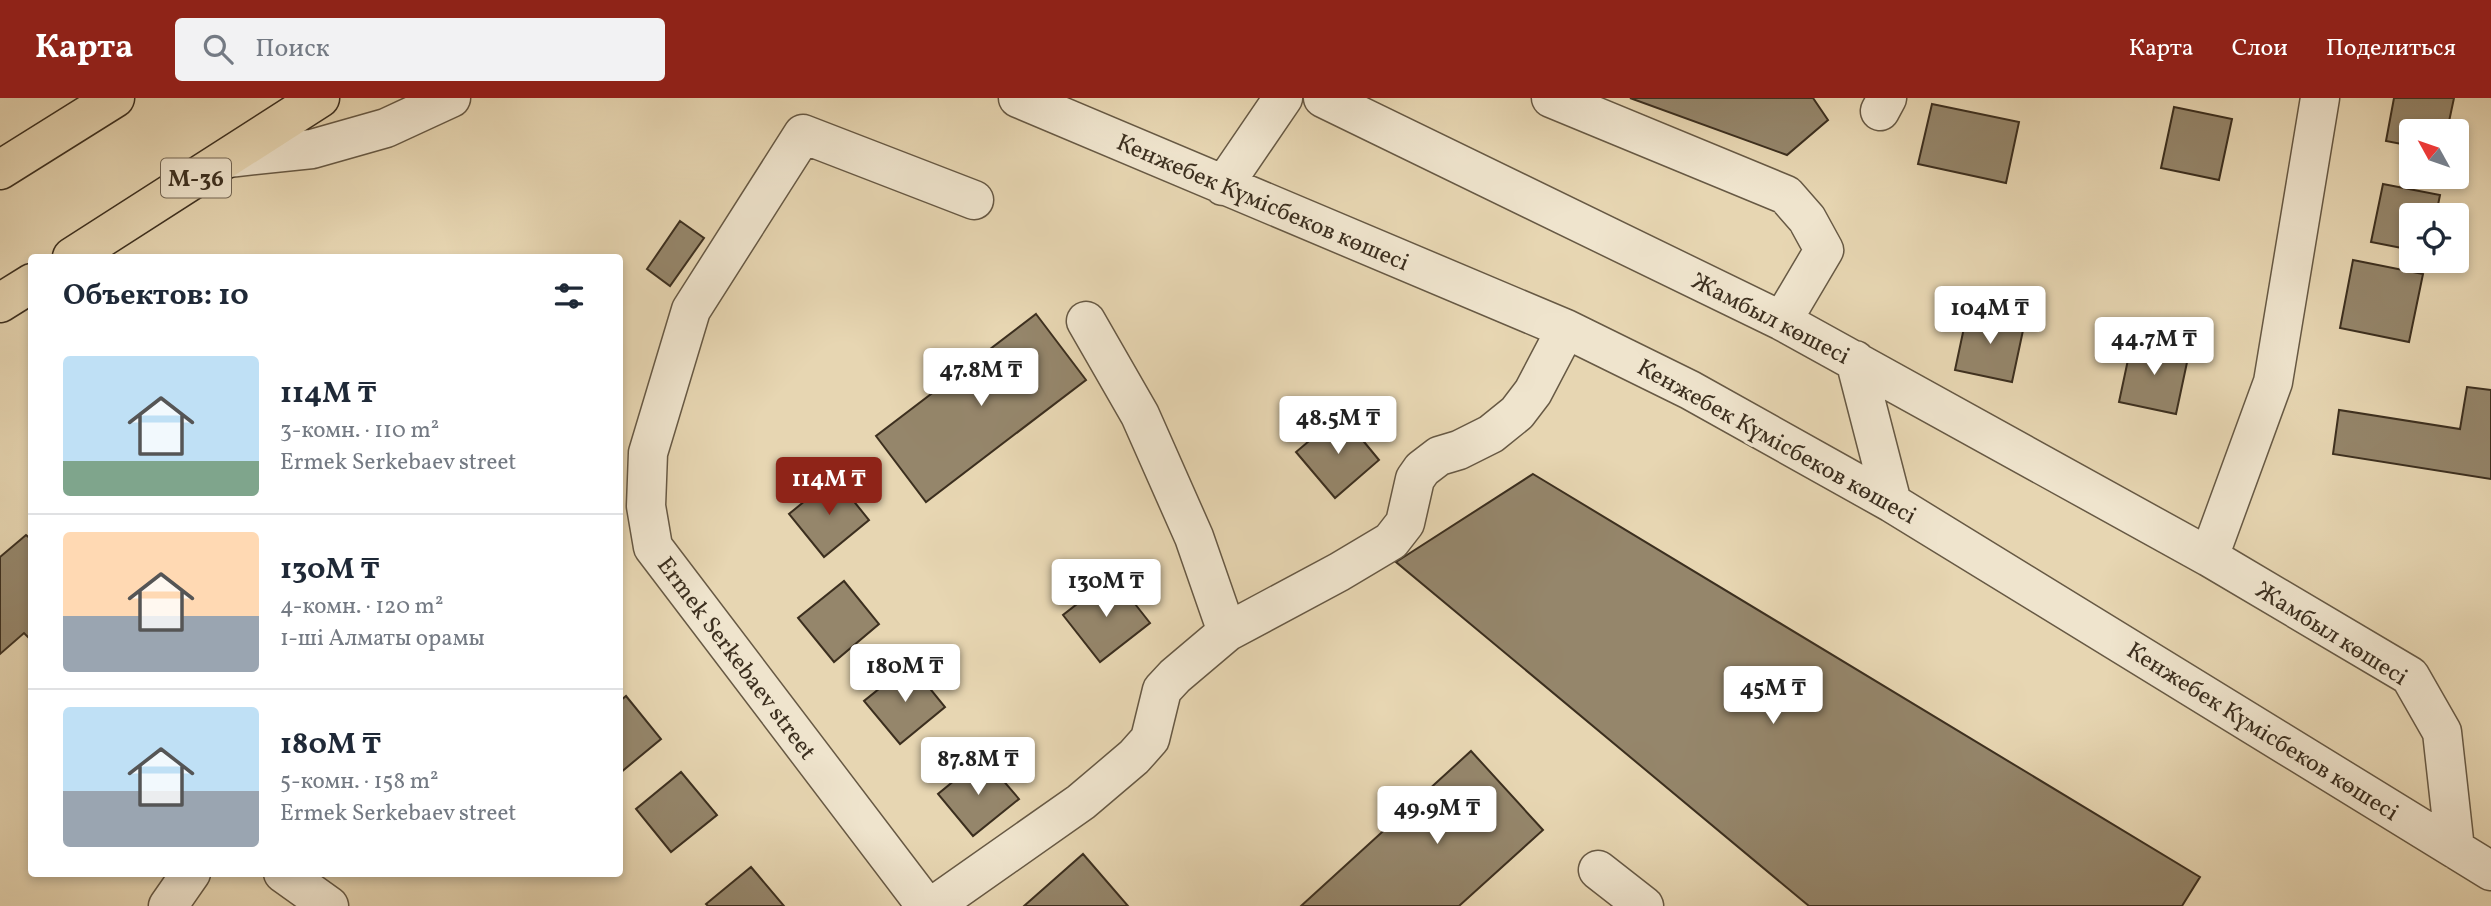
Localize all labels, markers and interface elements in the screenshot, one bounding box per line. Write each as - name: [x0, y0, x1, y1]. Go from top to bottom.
- search box: [175, 18, 665, 81]
- text: Карта: [35, 26, 133, 72]
- icon: search: [199, 30, 237, 68]
- text: Поиск: [255, 31, 330, 67]
- text: Карта: [2129, 32, 2194, 66]
- text: Слои: [2232, 32, 2288, 66]
- text: Поделиться: [2326, 32, 2456, 66]
- north arrow: [2399, 119, 2469, 189]
- map controls: [2399, 119, 2469, 273]
- street label: Кенжебек Күмісбеков көшесі: [1111, 127, 1414, 281]
- road number: M-36: [161, 158, 231, 198]
- button: locate: [2399, 203, 2469, 273]
- street label: Жамбыл көшесі: [1685, 265, 1855, 374]
- text: Объектов: 10: [63, 275, 249, 317]
- icon: filters: [550, 277, 588, 315]
- pin: 104M ₸: [1933, 286, 2047, 346]
- text: 104M ₸: [1951, 293, 2029, 325]
- pin: 44.7M ₸: [2089, 317, 2219, 377]
- text: 44.7M ₸: [2111, 324, 2197, 356]
- pin: 47.8M ₸: [916, 348, 1046, 408]
- street label: Кенжебек Күмісбеков көшесі: [1630, 352, 1922, 534]
- text: 47.8M ₸: [939, 355, 1023, 387]
- text: 114M ₸: [280, 373, 377, 415]
- icon: home: [119, 384, 203, 468]
- pin: 48.5M ₸: [1273, 396, 1403, 456]
- text: 48.5M ₸: [1295, 403, 1381, 435]
- text: 3-комн. · 110 m²: [280, 415, 439, 447]
- text: Ermek Serkebaev street: [280, 447, 516, 479]
- pin: 114M ₸: [772, 458, 886, 517]
- text: 114M ₸: [792, 464, 866, 496]
- text: 130M ₸: [280, 549, 380, 591]
- street label: Ermek Serkebaev street: [648, 550, 823, 768]
- icon: home: [119, 560, 203, 644]
- pin: 130M ₸: [1049, 560, 1163, 619]
- text: 130M ₸: [1068, 566, 1144, 598]
- street label: Жамбыл көшесі: [2248, 574, 2414, 695]
- text: 4-комн. · 120 m²: [280, 591, 443, 623]
- text: 1-ші Алматы орамы: [280, 623, 485, 655]
- street label: Кенжебек Күмісбеков көшесі: [2119, 635, 2404, 831]
- pin: 180M ₸: [848, 644, 962, 704]
- text: 180M ₸: [866, 651, 944, 683]
- pin: 45M ₸: [1724, 666, 1822, 726]
- text: 45M ₸: [1740, 673, 1806, 705]
- text: 180M ₸: [280, 724, 382, 766]
- icon: home: [119, 735, 203, 819]
- pin: 87.8M ₸: [913, 738, 1043, 797]
- text: 87.8M ₸: [937, 744, 1019, 776]
- text: 5-комн. · 158 m²: [280, 766, 439, 798]
- pin: 49.9M ₸: [1372, 786, 1502, 846]
- text: 49.9M ₸: [1393, 793, 1481, 825]
- text: Ermek Serkebaev street: [280, 798, 516, 830]

